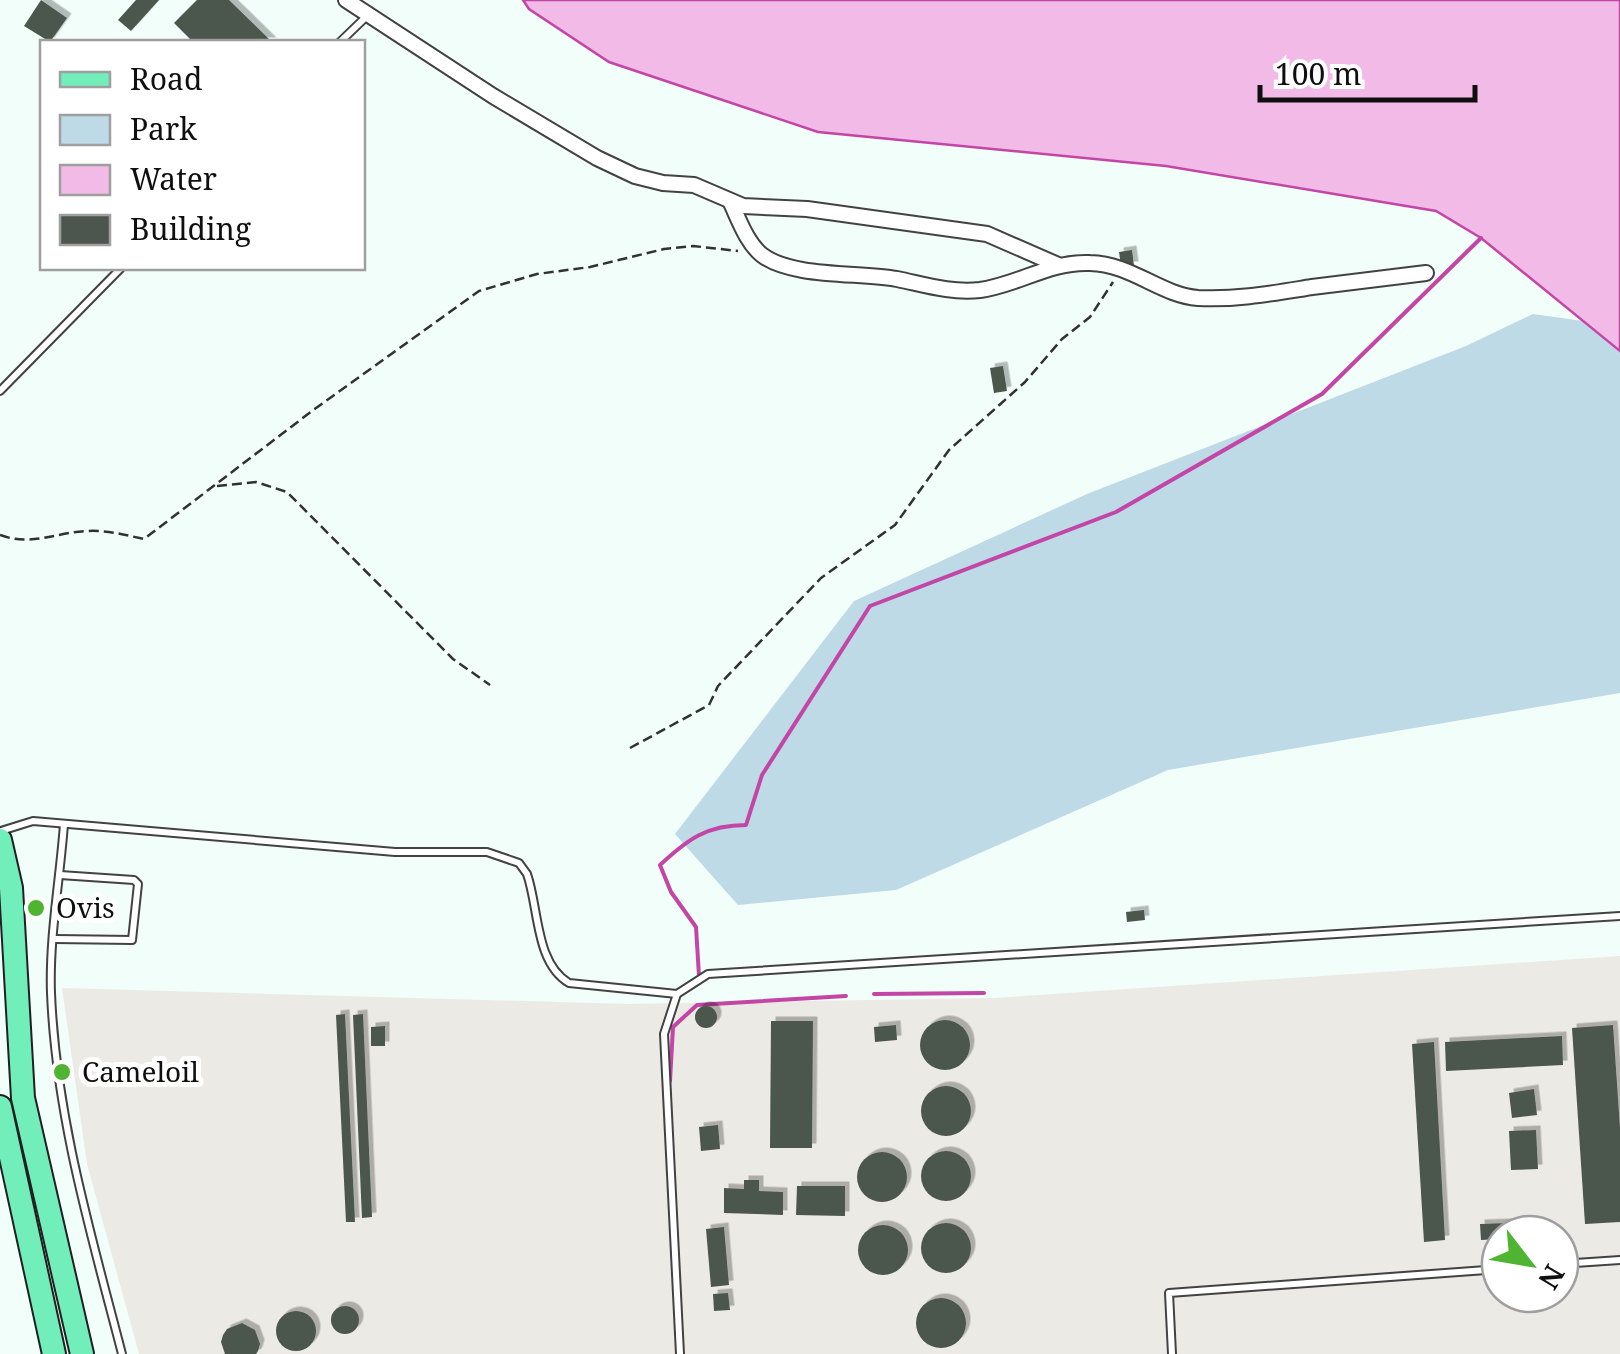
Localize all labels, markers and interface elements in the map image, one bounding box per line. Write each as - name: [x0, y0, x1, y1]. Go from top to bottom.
- legend: [40, 40, 365, 270]
- scale bar: [1260, 40, 1475, 102]
- text: 100 m: [1275, 53, 1361, 94]
- text: Road: [130, 58, 202, 99]
- text: Park: [130, 108, 197, 149]
- text: Water: [130, 158, 217, 199]
- text: Building: [130, 208, 251, 249]
- place label: Ovis: [56, 888, 115, 926]
- marker: Ovis: [25, 897, 47, 919]
- place label: Cameloil: [82, 1052, 199, 1090]
- marker: Cameloil: [51, 1061, 73, 1083]
- north arrow: [1480, 1214, 1580, 1314]
- text: N: [1530, 1258, 1574, 1297]

